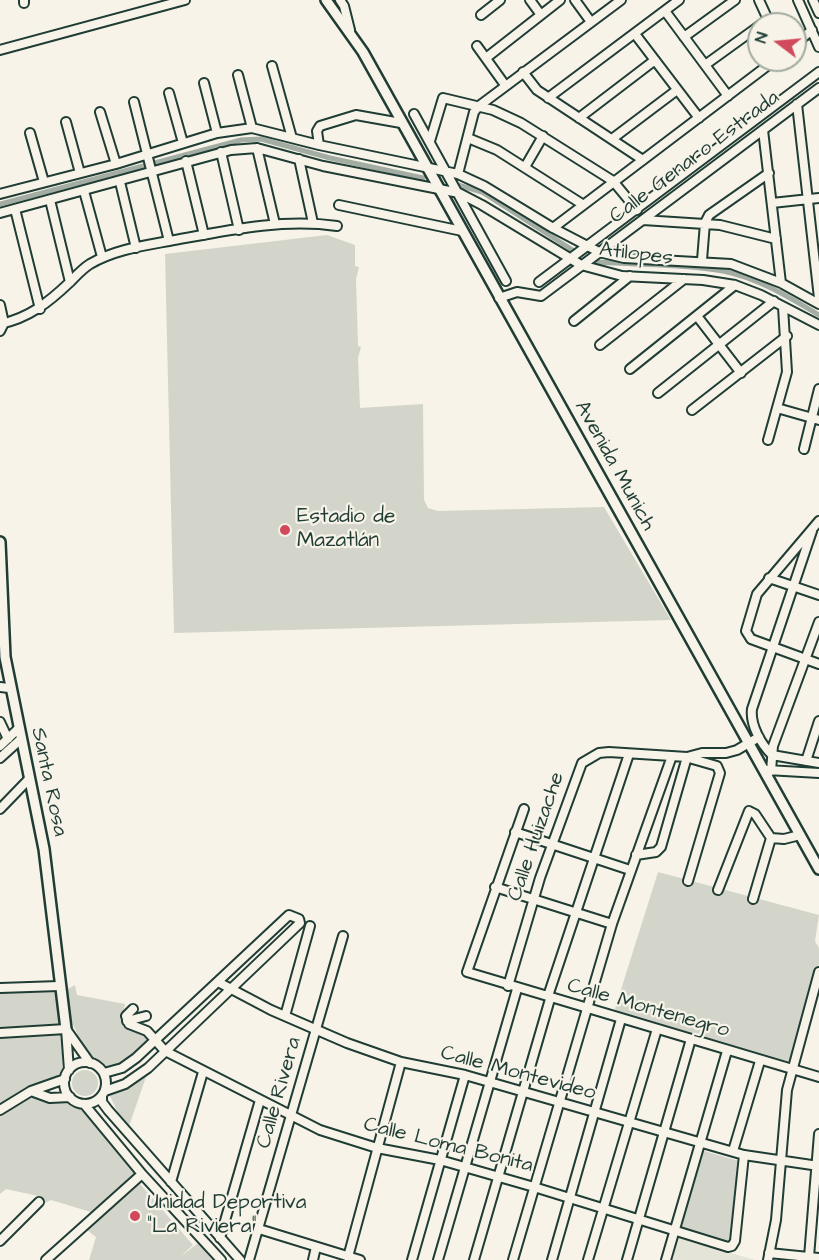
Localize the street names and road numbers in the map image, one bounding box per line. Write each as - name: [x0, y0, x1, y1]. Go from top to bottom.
- street label: Calle Genaro Estrada: [605, 86, 785, 230]
- street label: Atilopes: [598, 238, 674, 272]
- street label: Avenida Munich: [568, 397, 660, 535]
- street label: Santa Rosa: [24, 725, 72, 839]
- street label: Calle Huizache: [503, 769, 571, 905]
- street label: Calle Montenegro: [564, 974, 732, 1044]
- street label: Calle Rivera: [252, 1034, 308, 1152]
- street label: Calle Montevideo: [438, 1041, 598, 1107]
- street label: Calle Loma Bonita: [361, 1113, 535, 1179]

